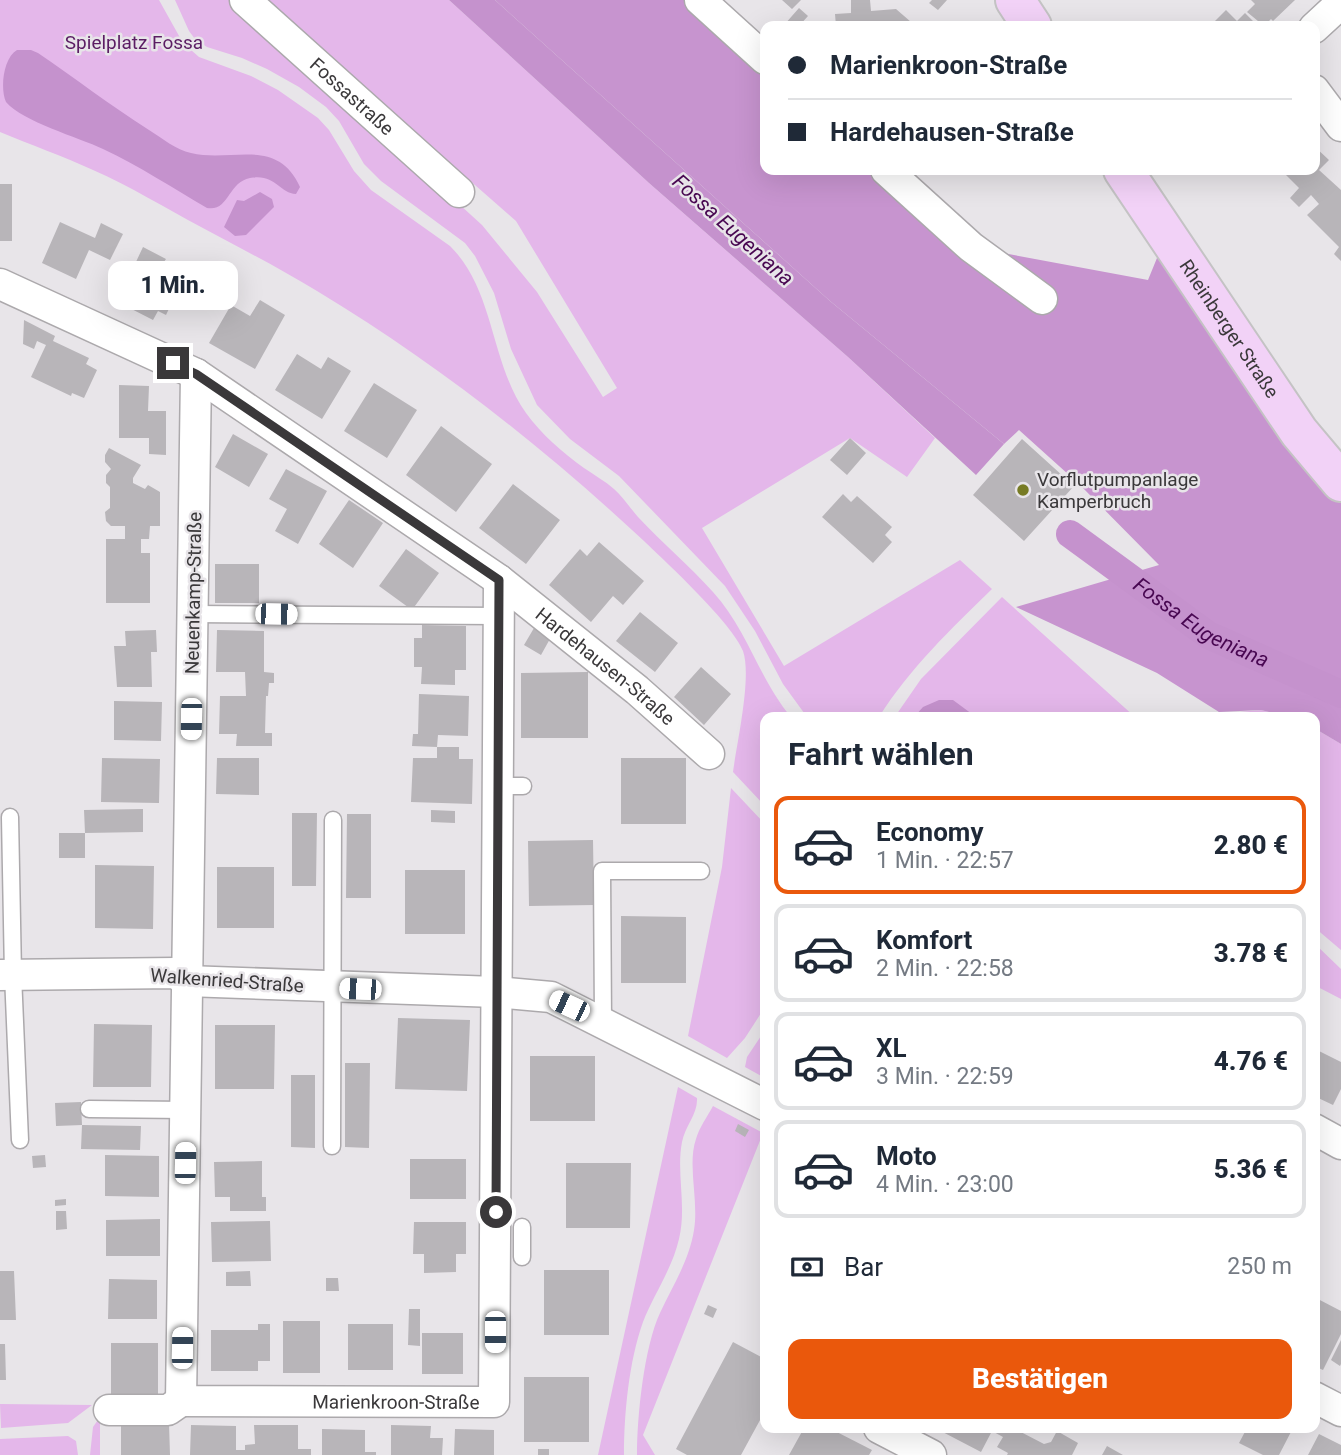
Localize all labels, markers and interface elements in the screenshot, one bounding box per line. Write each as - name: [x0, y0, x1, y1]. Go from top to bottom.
- park label: Spielplatz Fossa: [65, 31, 203, 54]
- text: Marienkroon-Straße: [830, 50, 1067, 80]
- street label: Fossastraße: [305, 53, 399, 140]
- text: Hardehausen-Straße: [830, 117, 1074, 147]
- water label: Fossa Eugeniana: [668, 169, 798, 291]
- street label: Rheinberger Straße: [1174, 255, 1284, 402]
- callout: 1 Min.: [108, 262, 238, 310]
- text: 1 Min.: [140, 272, 206, 299]
- route end: [157, 347, 189, 379]
- place label: Vorflutpumpanlage Kamperbruch: [1037, 468, 1198, 513]
- marker: Vorflutpumpanlage Kamperbruch: [1015, 482, 1031, 498]
- street label: Neuenkamp-Straße: [181, 512, 206, 674]
- water label: Fossa Eugeniana: [1129, 573, 1273, 672]
- car: [255, 603, 298, 625]
- street label: Hardehausen-Straße: [531, 603, 679, 730]
- car: [181, 698, 202, 740]
- text: Fahrt wählen: [788, 735, 974, 773]
- icon: car: [792, 814, 855, 877]
- text: Economy: [876, 817, 983, 847]
- text: 2.80 €: [1214, 830, 1288, 860]
- text: 1 Min. · 22:57: [876, 847, 1014, 874]
- icon: car: [792, 922, 855, 985]
- text: Komfort: [876, 925, 972, 955]
- text: 3.78 €: [1214, 938, 1288, 968]
- text: 2 Min. · 22:58: [876, 955, 1014, 982]
- street label: Walkenried-Straße: [149, 964, 305, 997]
- car: [339, 978, 382, 1000]
- car: [546, 988, 593, 1024]
- icon: car: [792, 1030, 855, 1093]
- text: XL: [876, 1033, 907, 1063]
- text: 4.76 €: [1214, 1046, 1288, 1076]
- text: 3 Min. · 22:59: [876, 1063, 1014, 1090]
- icon: car: [792, 1138, 855, 1201]
- text: Moto: [876, 1141, 937, 1171]
- car: [175, 1142, 196, 1184]
- text: 5.36 €: [1214, 1154, 1288, 1184]
- text: 4 Min. · 23:00: [876, 1171, 1014, 1198]
- route start: [480, 1196, 512, 1228]
- icon: cash: [788, 1248, 826, 1286]
- text: Bar: [844, 1252, 883, 1282]
- text: 250 m: [1227, 1253, 1292, 1280]
- car: [485, 1311, 506, 1353]
- car: [172, 1327, 193, 1369]
- button: Bestätigen: [788, 1339, 1292, 1419]
- street label: Marienkroon-Straße: [312, 1390, 480, 1414]

